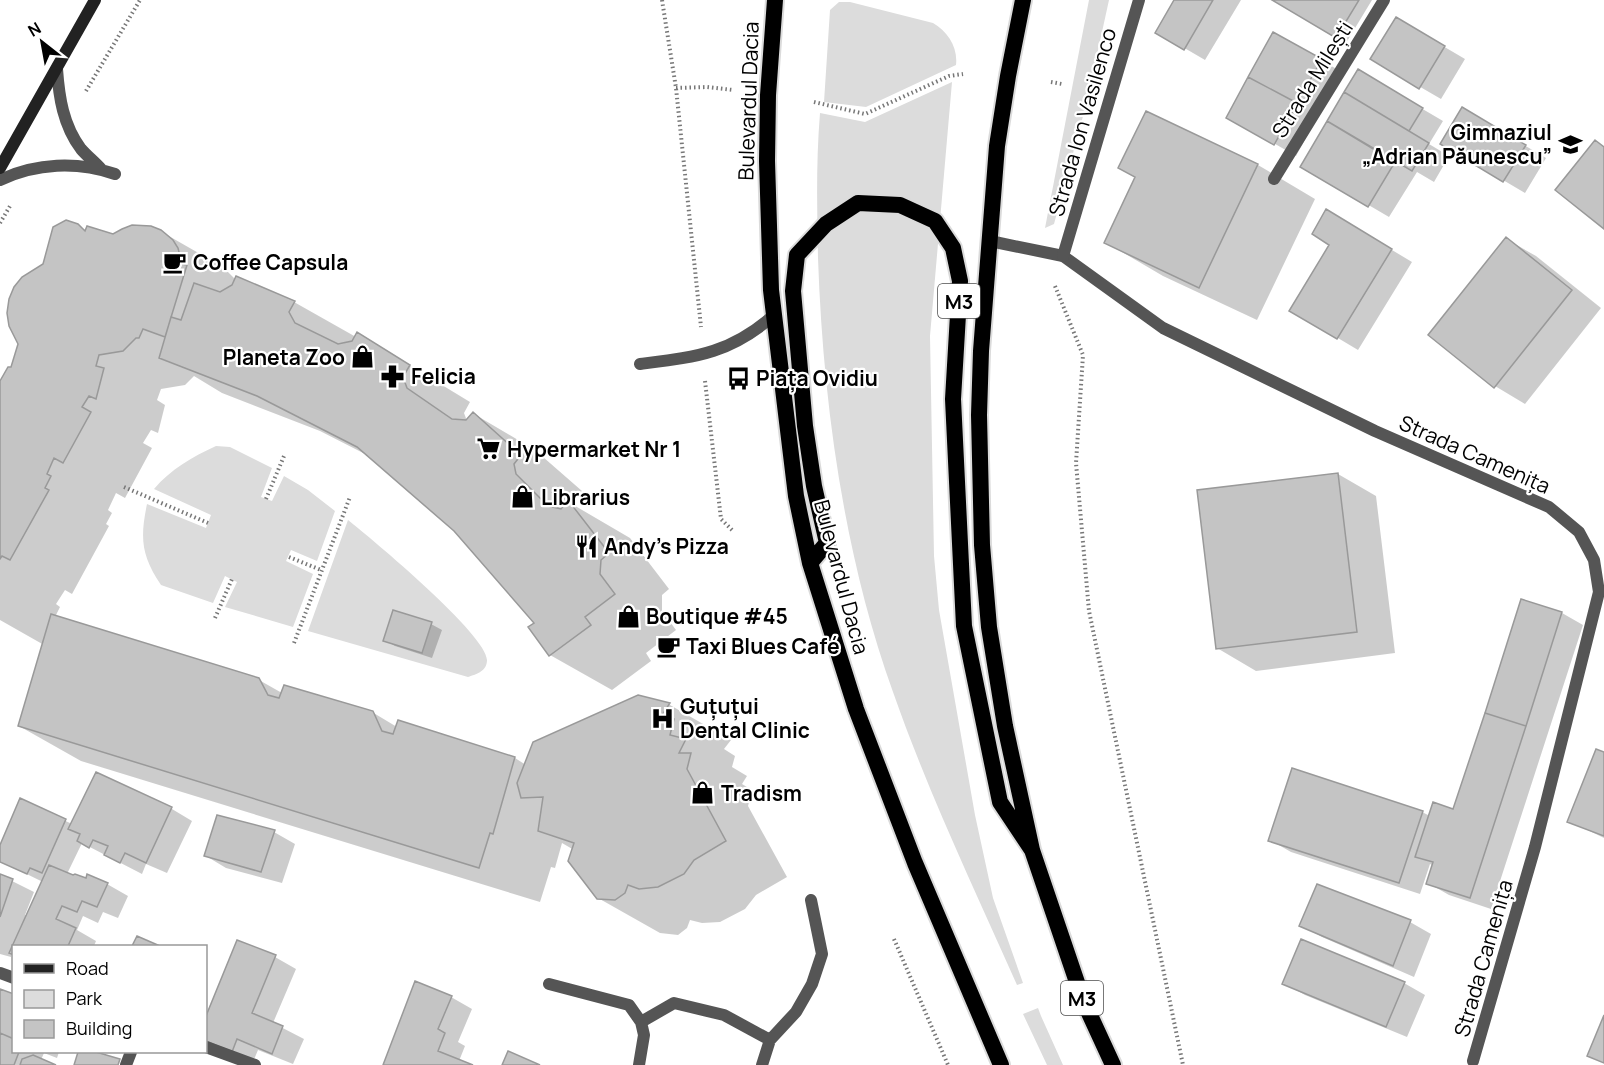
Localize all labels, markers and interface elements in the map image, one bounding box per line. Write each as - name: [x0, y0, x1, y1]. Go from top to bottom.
- north arrow: [12, 12, 72, 72]
- street label: Strada Milești: [1265, 15, 1359, 143]
- text: N: [24, 17, 45, 42]
- street label: Bulevardul Dacia: [731, 21, 765, 181]
- street label: Strada Ion Vasilenco: [1042, 25, 1122, 219]
- place label: Gimnaziul „Adrian Păunescu”: [1362, 118, 1552, 170]
- school or university icon: Gimnaziul „Adrian Păunescu”: [1557, 131, 1583, 157]
- place label: Coffee Capsula: [193, 248, 348, 276]
- cafe icon: Coffee Capsula: [162, 249, 188, 275]
- road number: M3: [938, 284, 980, 318]
- place label: Planeta Zoo: [223, 343, 345, 371]
- shop icon: Planeta Zoo: [350, 344, 376, 370]
- place label: Felicia: [411, 362, 476, 390]
- pharmacy icon: Felicia: [380, 363, 406, 389]
- place label: Piața Ovidiu: [756, 364, 878, 393]
- bus stop icon: Piața Ovidiu: [725, 365, 751, 391]
- street label: Strada Camenița: [1395, 408, 1555, 500]
- place label: Hypermarket Nr 1: [507, 435, 681, 463]
- supermarket icon: Hypermarket Nr 1: [476, 436, 502, 462]
- place label: Librarius: [541, 483, 630, 511]
- shop icon: Librarius: [510, 484, 536, 510]
- street label: Bulevardul Dacia: [808, 497, 876, 657]
- place label: Andy's Pizza: [604, 532, 729, 560]
- restaurant icon: Andy's Pizza: [573, 533, 599, 559]
- place label: Boutique #45: [646, 602, 788, 630]
- shop icon: Boutique #45: [615, 603, 641, 629]
- place label: Taxi Blues Café: [686, 632, 840, 660]
- cafe icon: Taxi Blues Café: [655, 633, 681, 659]
- place label: Guțuțui Dental Clinic: [680, 692, 810, 744]
- hospital icon: Guțuțui Dental Clinic: [649, 705, 675, 731]
- place label: Tradism: [721, 779, 802, 807]
- shop icon: Tradism: [690, 780, 716, 806]
- street label: Strada Camenița: [1447, 876, 1519, 1040]
- legend: [12, 945, 207, 1053]
- text: Road: [66, 956, 109, 980]
- road number: M3: [1061, 981, 1103, 1015]
- text: Park: [66, 986, 103, 1010]
- text: Building: [66, 1016, 132, 1040]

